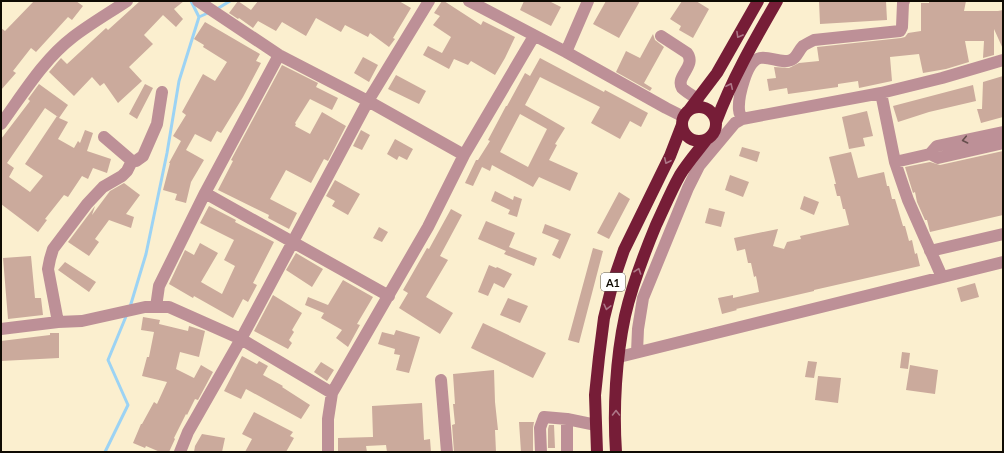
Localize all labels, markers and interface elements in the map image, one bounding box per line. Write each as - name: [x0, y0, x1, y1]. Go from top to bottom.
- one-way arrow: [736, 31, 743, 38]
- one-way arrow: [725, 83, 733, 90]
- one-way arrow: [962, 136, 968, 144]
- one-way arrow: [664, 157, 672, 164]
- one-way arrow: [633, 268, 642, 275]
- road number: A1: [601, 273, 625, 291]
- one-way arrow: [603, 303, 612, 310]
- one-way arrow: [612, 410, 620, 416]

